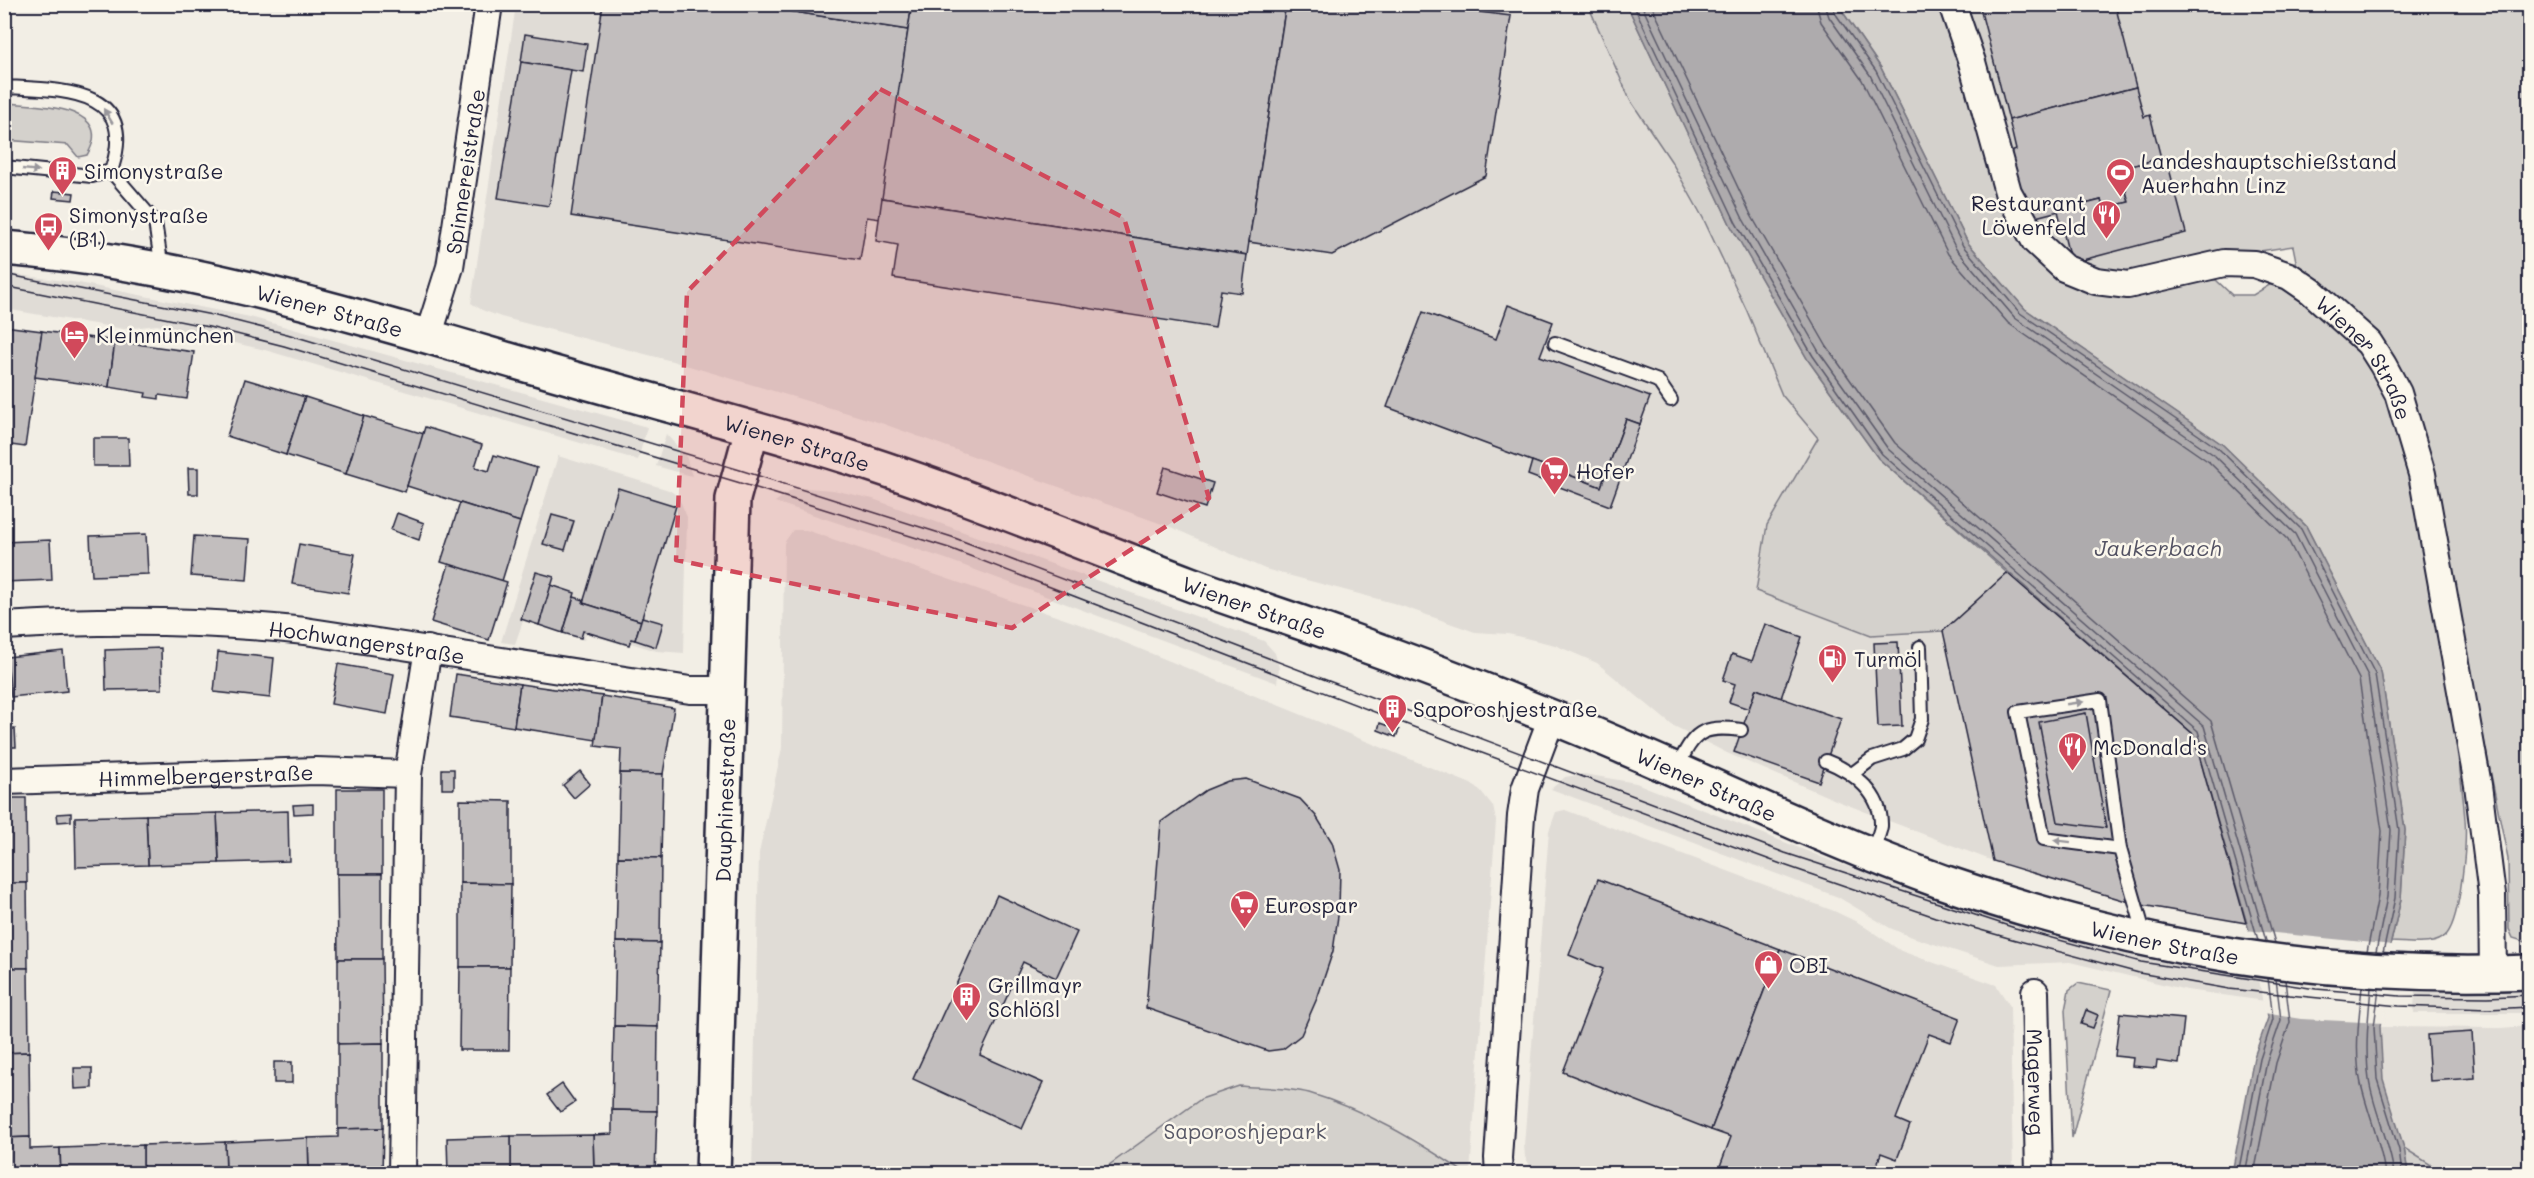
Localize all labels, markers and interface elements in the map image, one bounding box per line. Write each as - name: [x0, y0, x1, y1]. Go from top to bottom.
- street label: Spinnereistraße: [439, 87, 490, 256]
- one-way arrow: [103, 108, 114, 124]
- place label: Landeshauptschießstand Auerhahn Linz: [2141, 147, 2397, 198]
- building icon: Simonystraße: [47, 154, 79, 196]
- sports icon: Landeshauptschießstand Auerhahn Linz: [2104, 156, 2136, 198]
- place label: Simonystraße: [84, 157, 223, 184]
- one-way arrow: [21, 165, 40, 175]
- place label: Restaurant Löwenfeld: [1971, 189, 2086, 240]
- restaurant icon: Restaurant Löwenfeld: [2091, 198, 2123, 240]
- place label: Simonystraße (B1): [69, 201, 208, 252]
- bus stop icon: Simonystraße (B1): [32, 210, 64, 252]
- street label: Wiener Straße: [254, 277, 406, 342]
- street label: Wiener Straße: [2311, 289, 2419, 423]
- hotel icon: Kleinmünchen: [59, 318, 91, 360]
- place label: Kleinmünchen: [96, 321, 234, 348]
- street label: Wiener Straße: [721, 408, 874, 477]
- supermarket icon: Hofer: [1539, 454, 1571, 496]
- place label: Hofer: [1576, 457, 1635, 484]
- water label: Jaukerbach: [2094, 533, 2222, 562]
- street label: Wiener Straße: [1179, 569, 1330, 644]
- street label: Hochwangerstraße: [268, 614, 467, 669]
- fuel station icon: Turmöl: [1817, 642, 1849, 684]
- place label: Turmöl: [1854, 645, 1922, 672]
- building icon: Saporoshjestraße: [1376, 692, 1408, 734]
- place label: Saporoshjestraße: [1413, 695, 1598, 722]
- one-way arrow: [2066, 699, 2085, 708]
- street label: Dauphinestraße: [708, 718, 740, 883]
- restaurant icon: McDonald's: [2056, 730, 2088, 772]
- place label: McDonald's: [2093, 733, 2207, 760]
- street label: Wiener Straße: [1632, 741, 1781, 827]
- street label: Himmelbergerstraße: [98, 758, 314, 791]
- one-way arrow: [2052, 836, 2071, 846]
- supermarket icon: Eurospar: [1228, 888, 1260, 930]
- place label: Eurospar: [1265, 891, 1358, 918]
- street label: Wiener Straße: [2088, 913, 2241, 970]
- shop icon: OBI: [1752, 948, 1784, 990]
- place label: OBI: [1789, 951, 1828, 978]
- place label: Grillmayr Schlößl: [988, 971, 1082, 1022]
- building icon: Grillmayr Schlößl: [951, 980, 983, 1022]
- street label: Magerweg: [2022, 1028, 2052, 1136]
- park label: Saporoshjepark: [1163, 1117, 1327, 1144]

